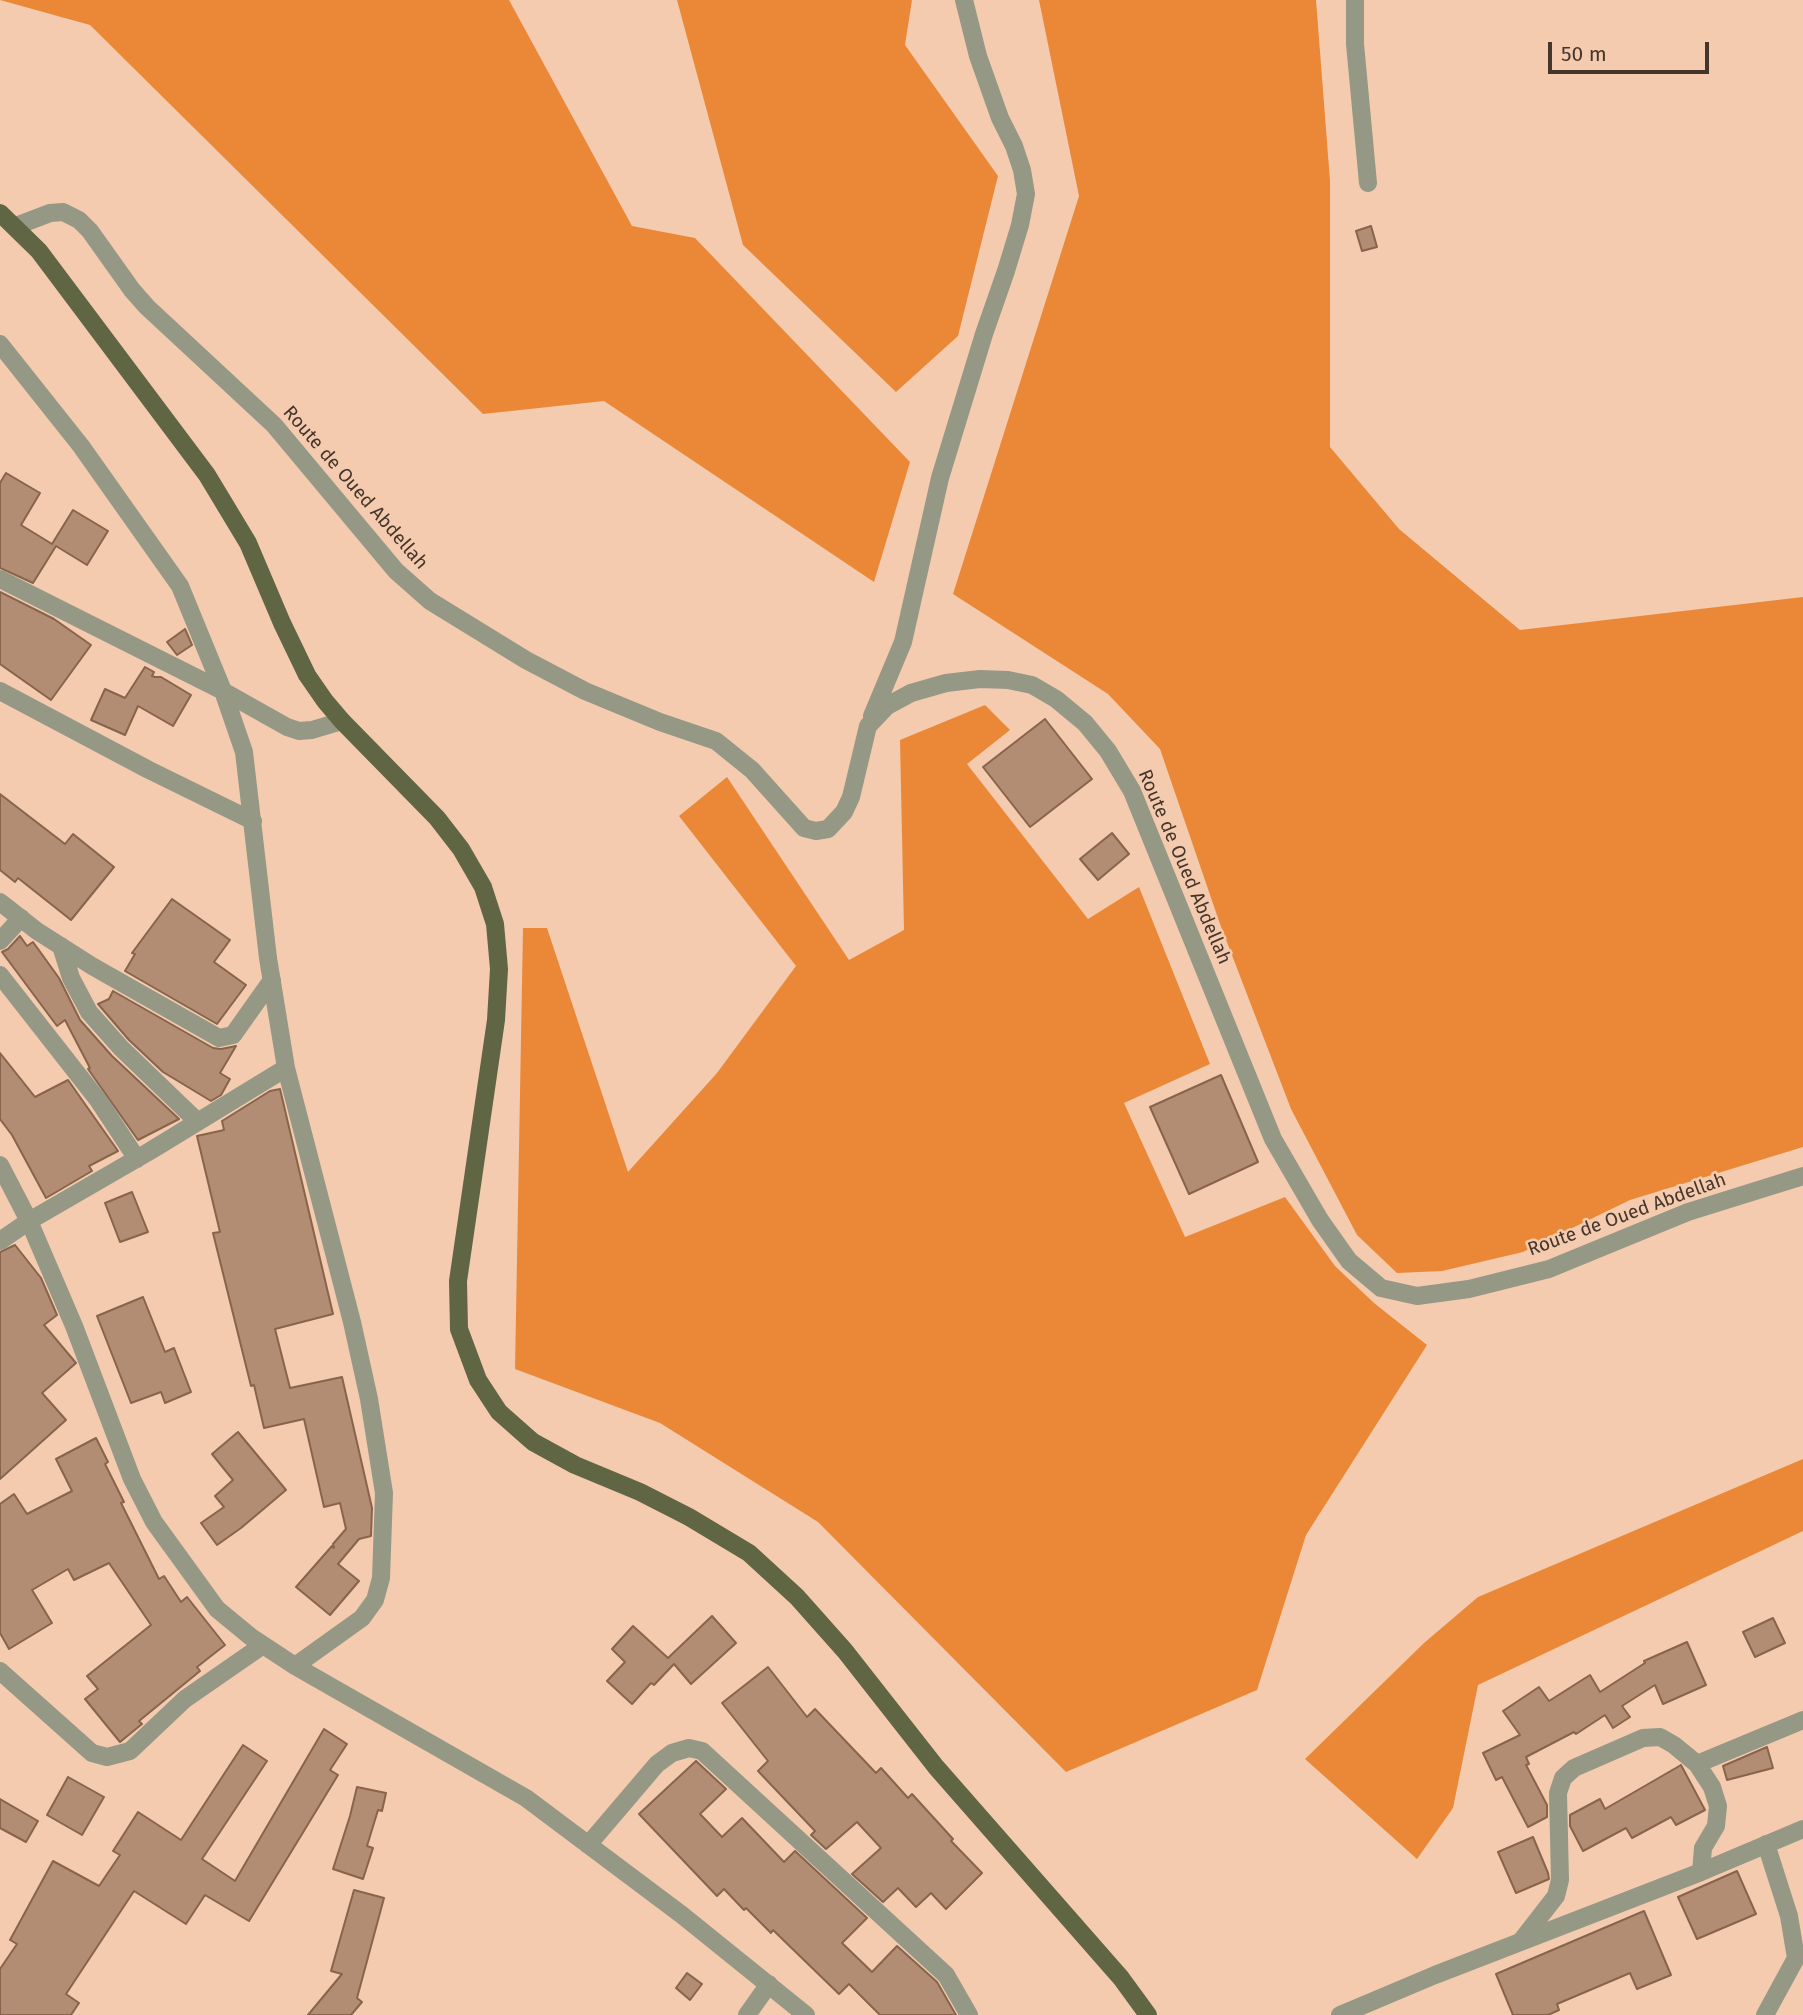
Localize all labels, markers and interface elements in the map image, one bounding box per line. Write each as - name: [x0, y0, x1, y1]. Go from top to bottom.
- scale bar: [1551, 28, 1712, 72]
- text: 50 m: [1561, 41, 1607, 67]
- street label: Route de Oued Abdellah: [278, 401, 432, 575]
- street label: Route de Oued Abdellah: [1133, 766, 1235, 968]
- street label: Route de Oued Abdellah: [1525, 1168, 1729, 1262]

